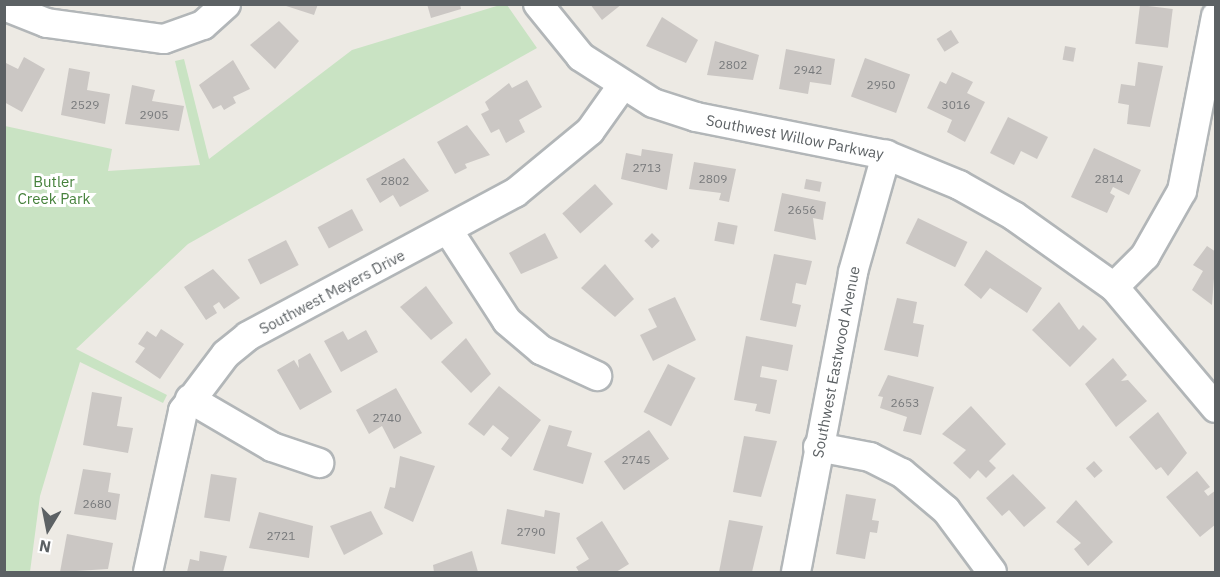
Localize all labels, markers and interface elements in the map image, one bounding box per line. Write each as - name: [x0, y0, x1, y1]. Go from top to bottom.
- house number: 2802: [719, 58, 747, 72]
- house number: 2942: [794, 63, 822, 77]
- house number: 2950: [867, 78, 895, 92]
- house number: 2529: [71, 98, 99, 112]
- house number: 3016: [942, 98, 970, 112]
- house number: 2905: [140, 108, 168, 122]
- street label: Southwest Willow Parkway: [705, 111, 885, 163]
- house number: 2713: [633, 161, 661, 175]
- park label: Butler Creek Park: [17, 172, 91, 207]
- house number: 2809: [699, 172, 727, 186]
- house number: 2814: [1095, 172, 1123, 186]
- house number: 2802: [381, 174, 409, 188]
- house number: 2656: [788, 203, 816, 217]
- street label: Southwest Meyers Drive: [256, 246, 408, 338]
- street label: Southwest Eastwood Avenue: [809, 265, 863, 459]
- house number: 2653: [891, 396, 919, 410]
- house number: 2740: [373, 411, 401, 425]
- house number: 2745: [622, 453, 650, 467]
- house number: 2680: [83, 497, 111, 511]
- north arrow: [18, 499, 78, 559]
- house number: 2790: [517, 525, 545, 539]
- house number: 2721: [267, 529, 295, 543]
- text: N: [37, 536, 52, 558]

